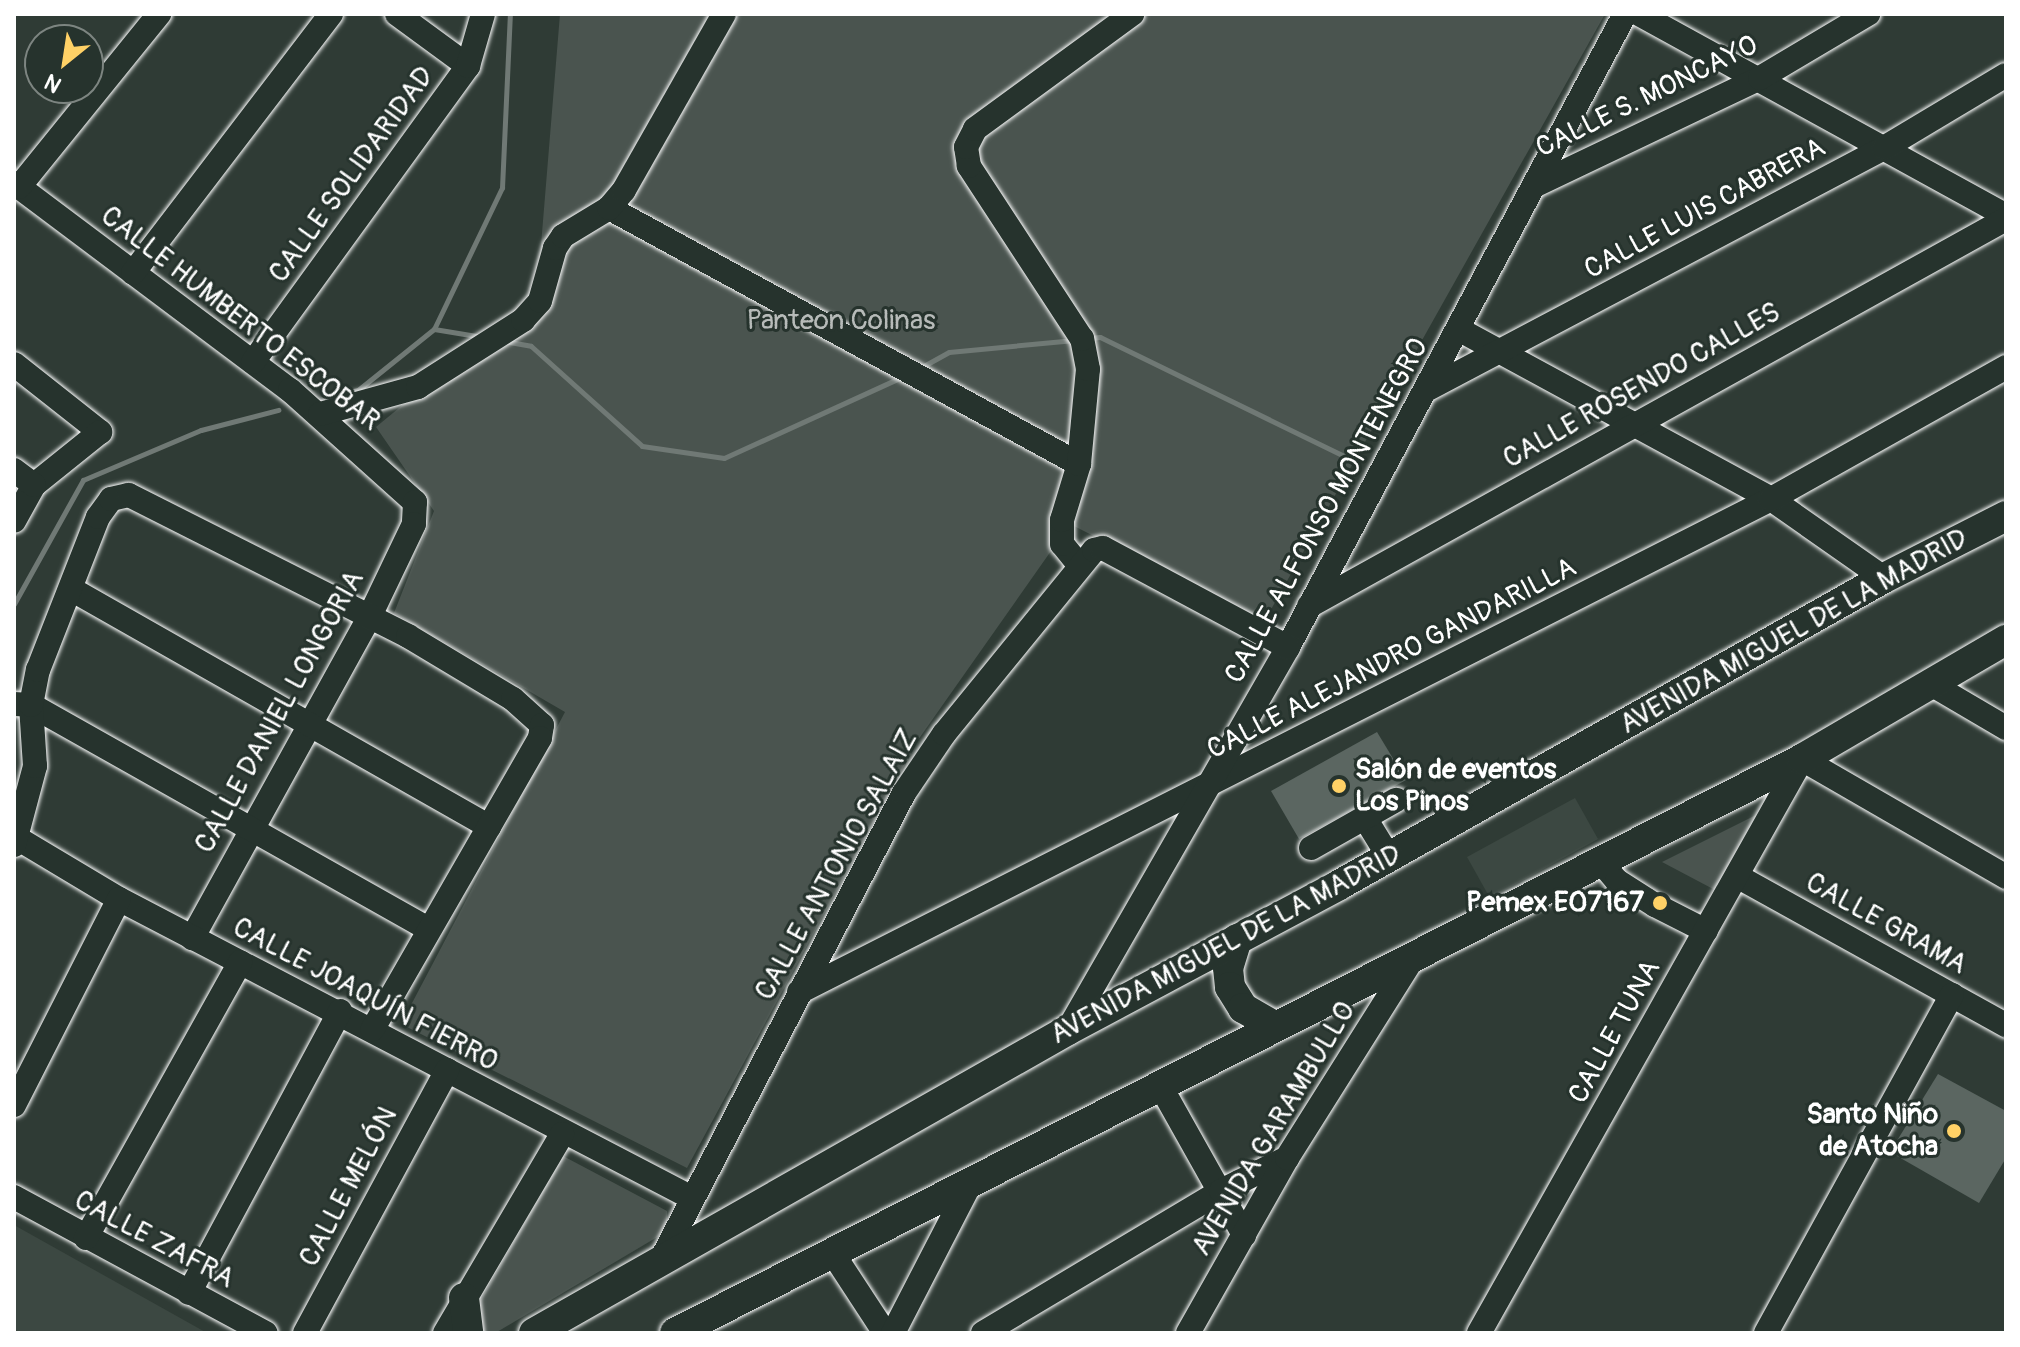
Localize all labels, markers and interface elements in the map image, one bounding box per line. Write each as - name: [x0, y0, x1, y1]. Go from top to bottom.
- north arrow: [24, 24, 104, 104]
- street label: CALLE S. MONCAYO: [1531, 29, 1763, 165]
- street label: CALLE SOLIDARIDAD: [262, 61, 442, 289]
- text: N: [40, 67, 66, 99]
- street label: CALLE LUIS CABRERA: [1579, 131, 1831, 287]
- street label: CALLE HUMBERTO ESCOBAR: [94, 200, 386, 438]
- street label: CALLE ROSENDO CALLES: [1498, 296, 1786, 476]
- park label: Panteon Colinas: [747, 304, 935, 338]
- street label: CALLE ALFONSO MONTENEGRO: [1218, 333, 1436, 689]
- street label: AVENIDA MIGUEL DE LA MADRID: [1614, 522, 1974, 742]
- street label: CALLE ALEJANDRO GANDARILLA: [1202, 551, 1582, 767]
- street label: CALLE DANIEL LONGORIA: [188, 565, 372, 859]
- street label: CALLE ANTONIO SALAIZ: [749, 724, 925, 1006]
- place label: Salón de eventos Los Pinos: [1355, 753, 1556, 819]
- marker: Salón de eventos Los Pinos: [1330, 777, 1348, 795]
- street label: AVENIDA MIGUEL DE LA MADRID: [1045, 838, 1407, 1052]
- street label: CALLE GRAMA: [1800, 866, 1972, 982]
- place label: Pemex E07167: [1466, 886, 1644, 920]
- marker: Pemex E07167: [1651, 894, 1669, 912]
- street label: CALLE JOAQUÍN FIERRO: [227, 911, 503, 1079]
- street label: CALLE TUNA: [1562, 954, 1668, 1110]
- street label: AVENIDA GARAMBULLO: [1185, 996, 1363, 1262]
- place label: Santo Niño de Atocha: [1806, 1098, 1938, 1164]
- street label: CALLE MELÓN: [293, 1101, 405, 1273]
- marker: Santo Niño de Atocha: [1945, 1122, 1963, 1140]
- street label: CALLE ZAFRA: [68, 1184, 240, 1296]

